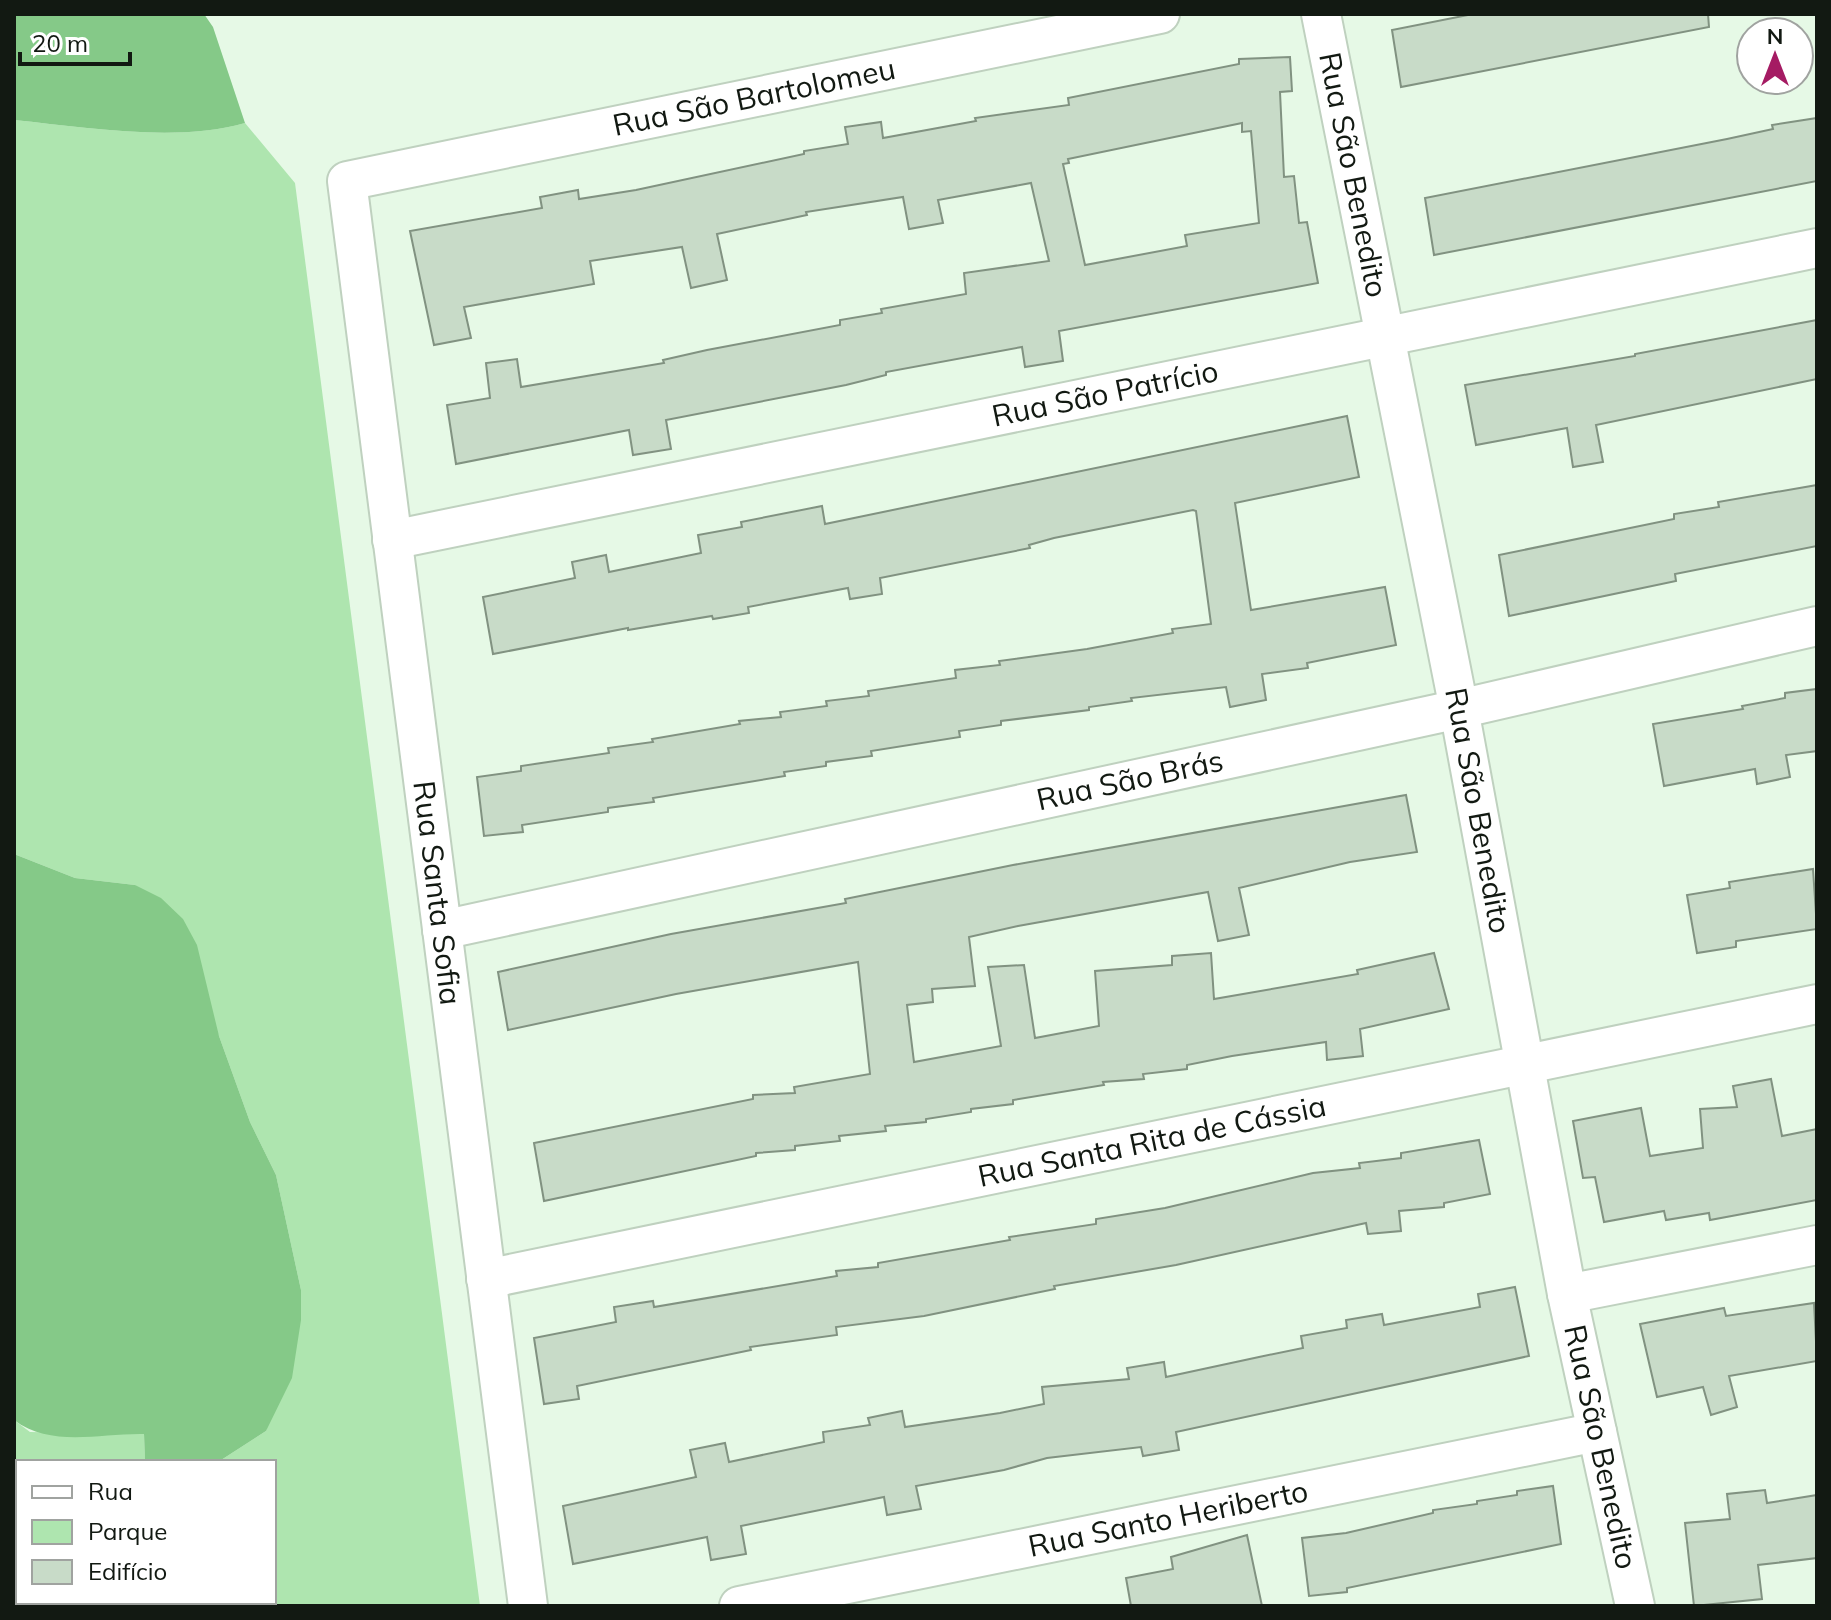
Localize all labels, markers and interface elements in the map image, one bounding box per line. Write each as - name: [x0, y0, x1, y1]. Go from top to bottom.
- scale bar: [20, 16, 130, 66]
- north arrow: [1735, 16, 1815, 96]
- text: N: [1767, 22, 1783, 50]
- text: 20 m: [32, 28, 88, 58]
- street label: Rua São Bartolomeu: [609, 49, 898, 144]
- street label: Rua São Benedito: [1311, 49, 1397, 300]
- street label: Rua São Patrício: [988, 351, 1221, 435]
- street label: Rua São Benedito: [1437, 684, 1520, 936]
- street label: Rua São Brás: [1033, 741, 1227, 818]
- street label: Rua Santa Sofia: [405, 779, 471, 1007]
- street label: Rua Santa Rita de Cássia: [974, 1086, 1329, 1195]
- street label: Rua São Benedito: [1556, 1321, 1646, 1572]
- legend: [16, 1460, 276, 1604]
- street label: Rua Santo Heriberto: [1025, 1471, 1311, 1565]
- text: Rua: [88, 1476, 133, 1506]
- text: Parque: [88, 1516, 167, 1546]
- text: Edifício: [88, 1556, 167, 1586]

